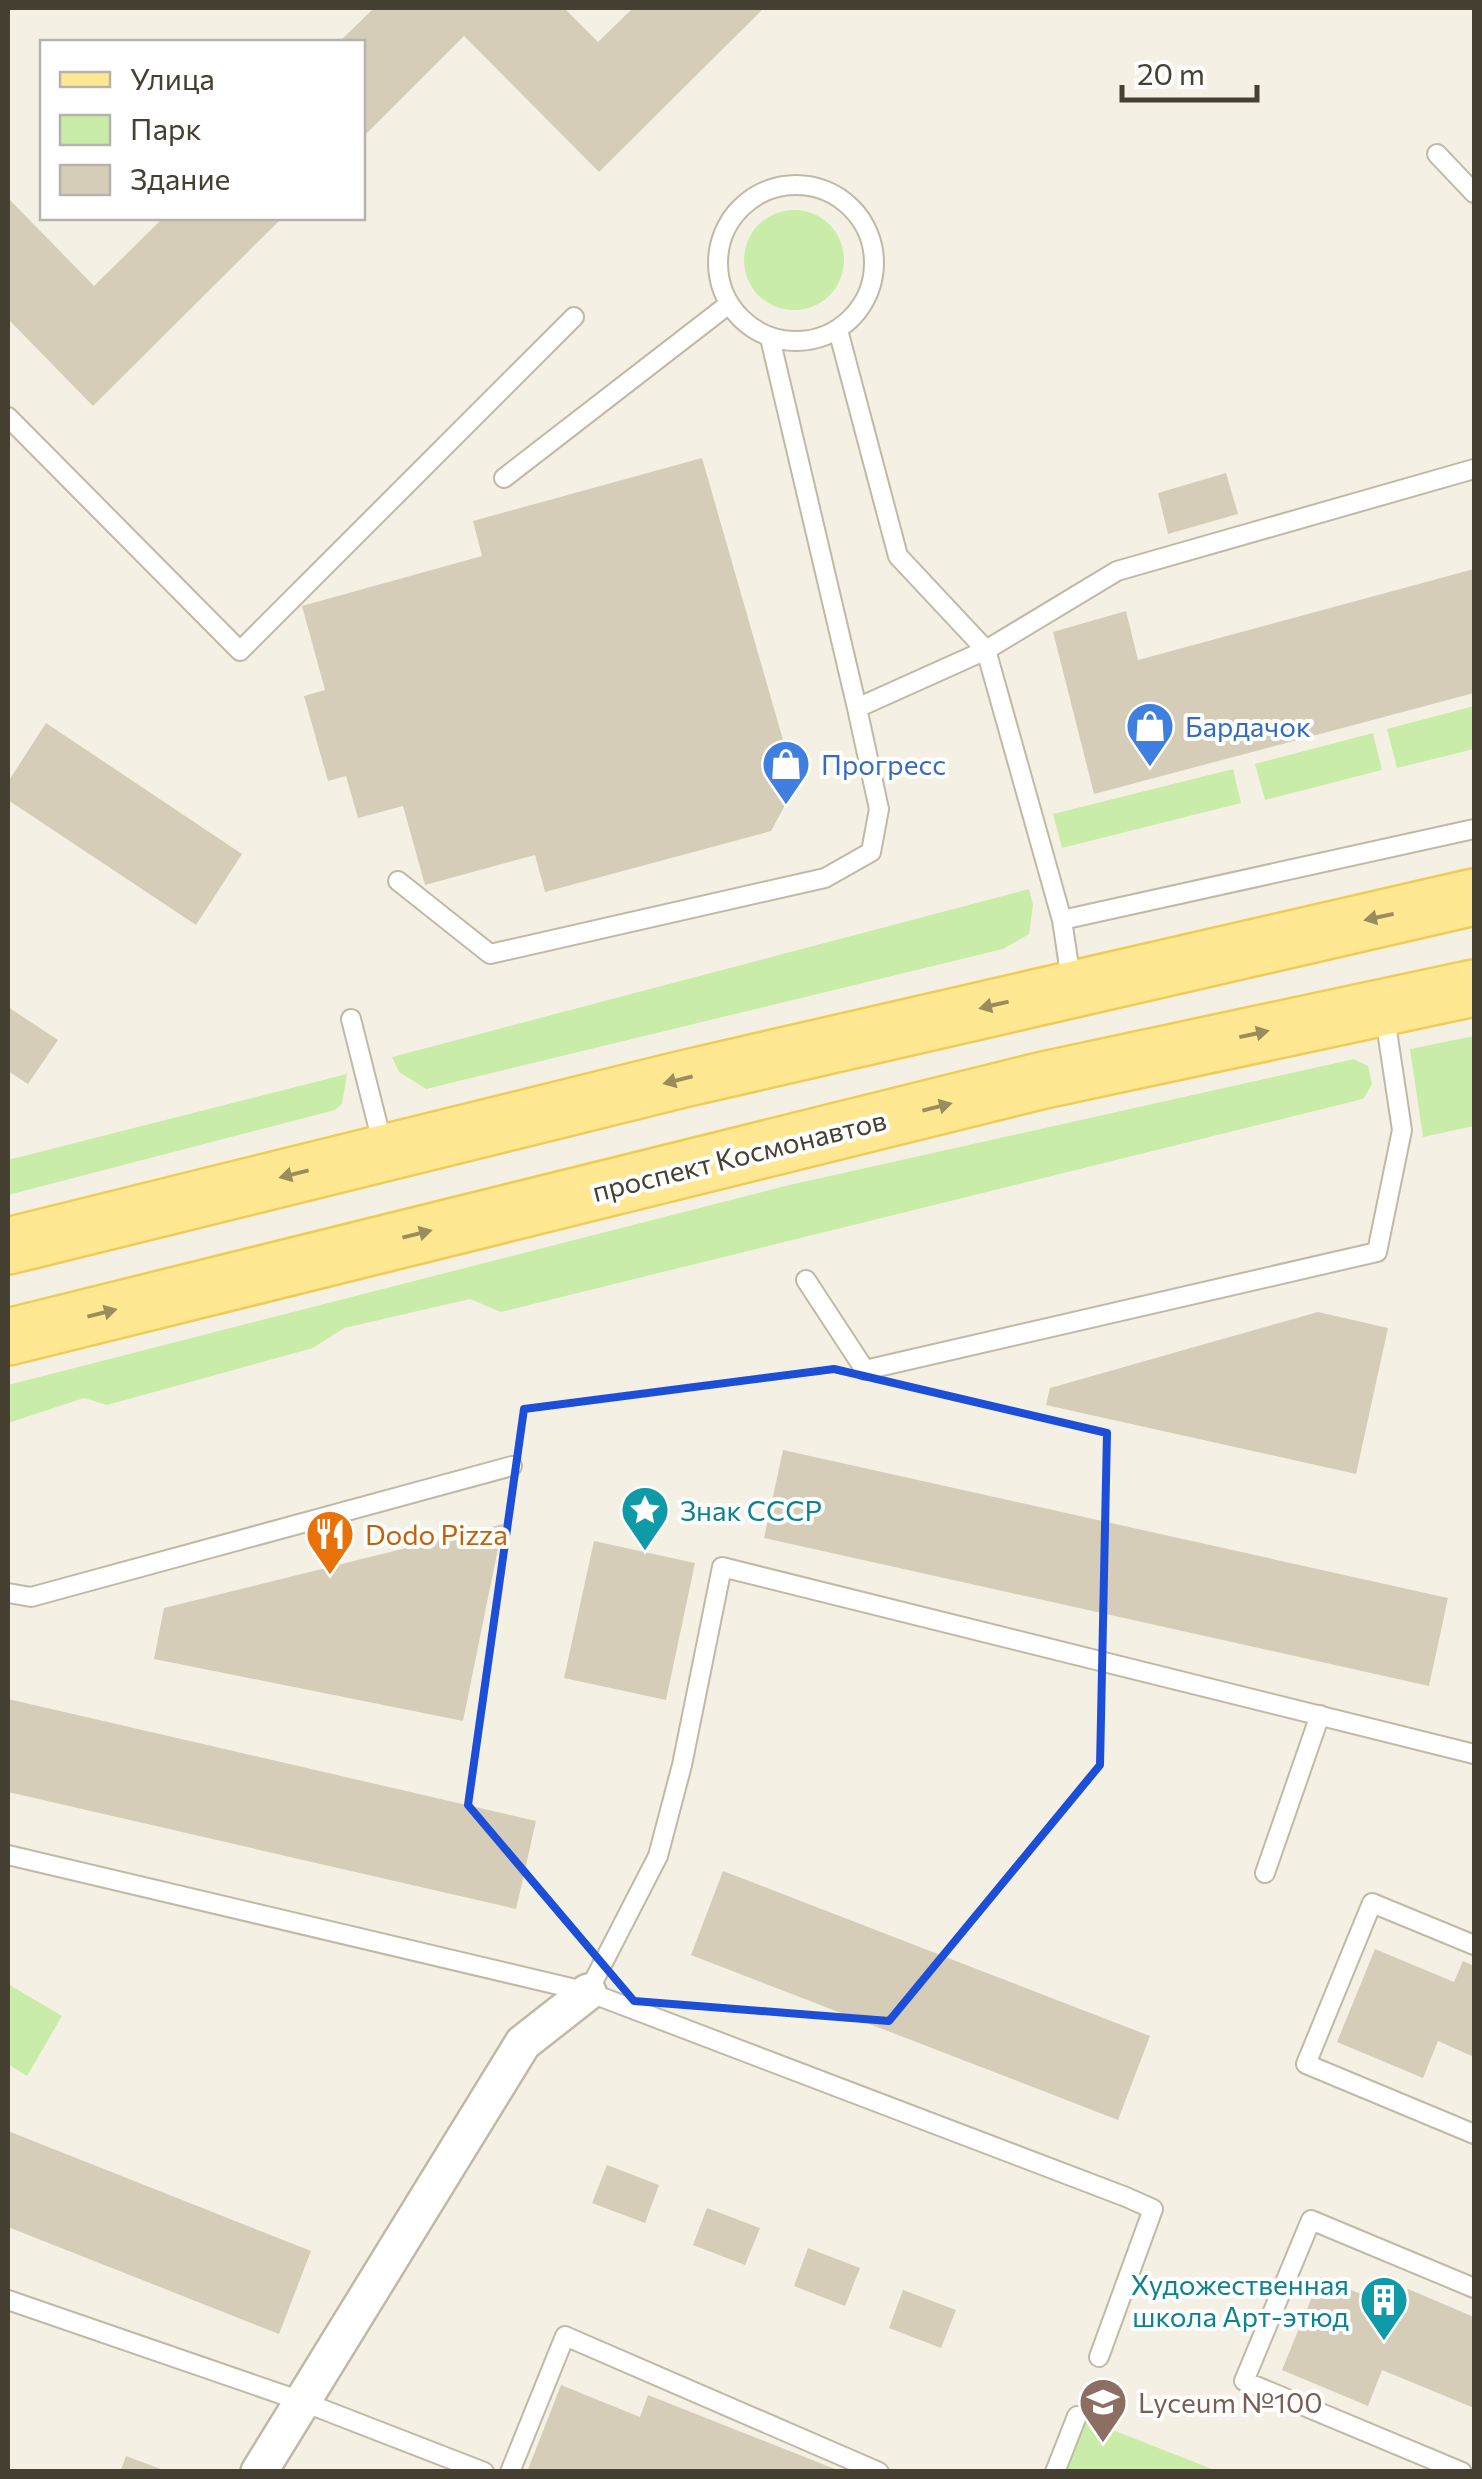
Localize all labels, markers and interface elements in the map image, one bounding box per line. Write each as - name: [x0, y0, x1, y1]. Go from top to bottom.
- legend: [40, 40, 365, 220]
- scale bar: [1122, 40, 1257, 102]
- text: 20 m: [1137, 54, 1205, 91]
- text: Улица: [130, 59, 215, 96]
- text: Парк: [130, 109, 202, 146]
- text: Здание: [130, 159, 230, 196]
- shop icon: Бардачок: [1124, 700, 1176, 768]
- place label: Бардачок: [1185, 709, 1311, 743]
- shop icon: Прогресс: [760, 738, 812, 806]
- place label: Прогресс: [821, 747, 946, 781]
- one-way arrow: [1363, 909, 1394, 925]
- one-way arrow: [978, 998, 1009, 1013]
- one-way arrow: [1238, 1026, 1269, 1041]
- one-way arrow: [662, 1073, 693, 1088]
- one-way arrow: [922, 1099, 953, 1114]
- street label: проспект Космонавтов: [588, 1102, 890, 1208]
- one-way arrow: [278, 1167, 309, 1182]
- one-way arrow: [402, 1225, 433, 1241]
- one-way arrow: [87, 1305, 118, 1321]
- place icon: Знак СССР: [619, 1484, 671, 1552]
- place label: Знак СССР: [680, 1493, 822, 1527]
- restaurant icon: Dodo Pizza: [304, 1508, 356, 1576]
- place label: Dodo Pizza: [365, 1517, 508, 1551]
- place label: Художественная школа Арт-этюд: [1131, 2267, 1349, 2333]
- building icon: Художественная школа Арт-этюд: [1358, 2274, 1410, 2342]
- school or university icon: Lyceum №100: [1077, 2376, 1129, 2444]
- place label: Lyceum №100: [1138, 2385, 1323, 2419]

